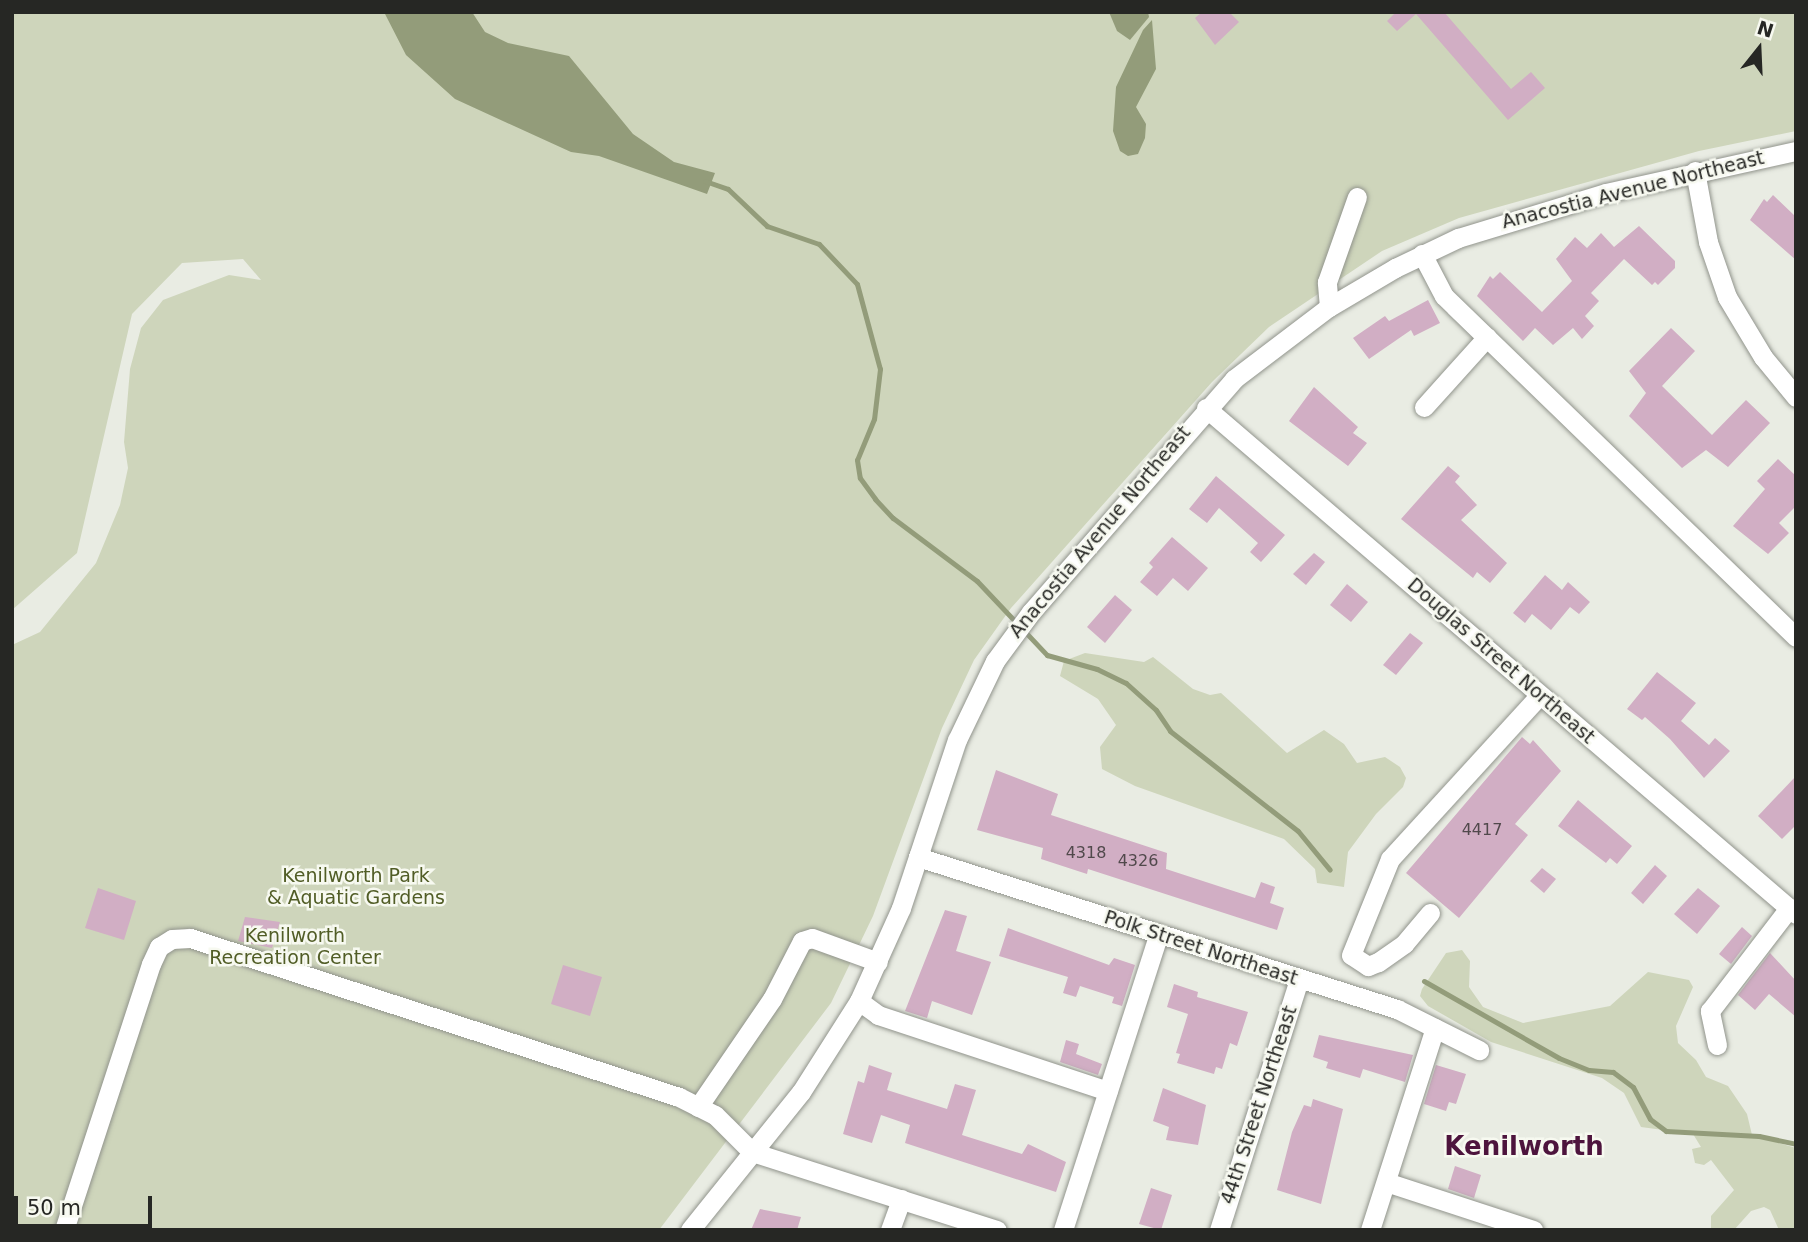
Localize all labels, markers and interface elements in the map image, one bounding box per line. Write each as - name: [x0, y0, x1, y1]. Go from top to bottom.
- north arrow: [1724, 14, 1794, 84]
- text: N: [1755, 16, 1776, 42]
- street label: Anacostia Avenue Northeast: [1499, 146, 1767, 234]
- street label: Anacostia Avenue Northeast: [1005, 421, 1195, 643]
- street label: Douglas Street Northeast: [1403, 573, 1599, 749]
- house number: 4417: [1462, 820, 1502, 840]
- house number: 4318: [1066, 843, 1106, 863]
- house number: 4326: [1118, 851, 1158, 871]
- park label: Kenilworth Park & Aquatic Gardens: [267, 865, 445, 909]
- street label: Polk Street Northeast: [1101, 906, 1301, 990]
- park label: Kenilworth Recreation Center: [209, 925, 381, 969]
- street label: 44th Street Northeast: [1216, 1003, 1302, 1207]
- district label: Kenilworth: [1444, 1131, 1604, 1163]
- scale bar: [18, 1182, 156, 1226]
- text: 50 m: [27, 1196, 81, 1220]

